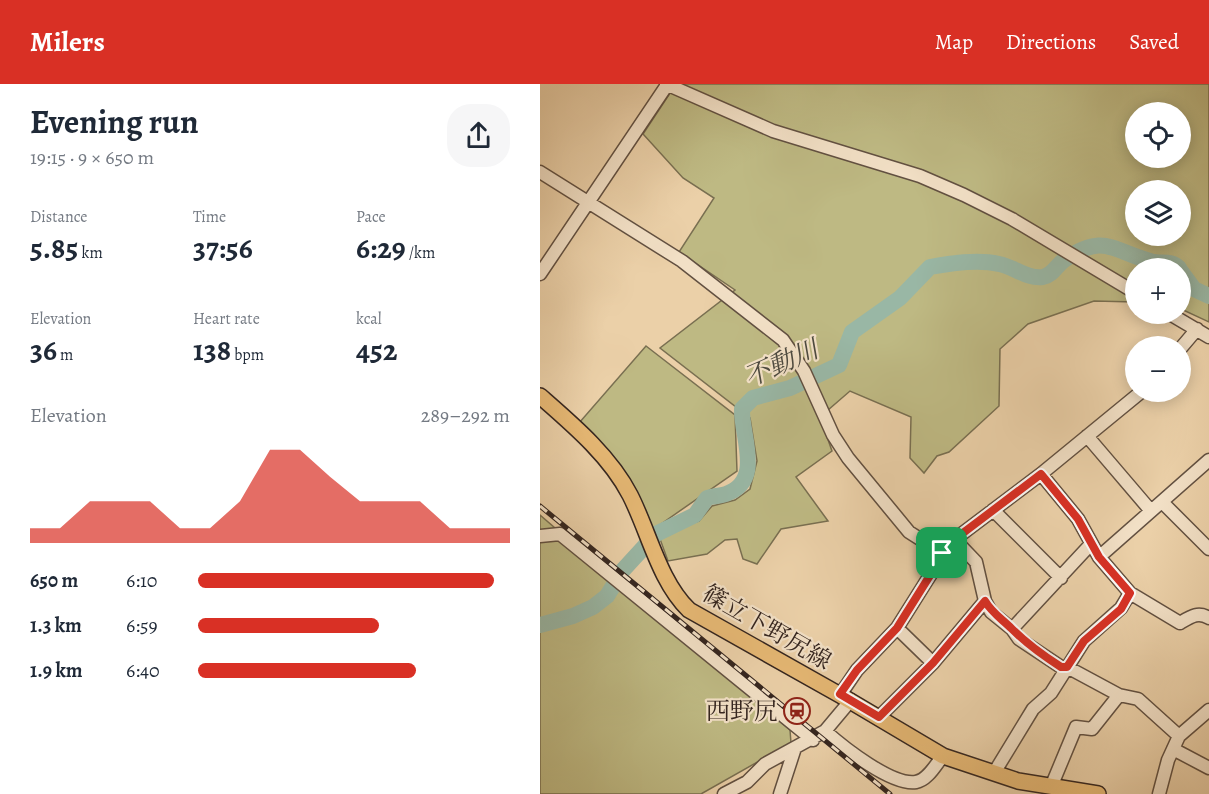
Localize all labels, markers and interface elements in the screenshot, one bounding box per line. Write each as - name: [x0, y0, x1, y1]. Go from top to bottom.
- text: Milers: [30, 23, 105, 61]
- text: Map: [935, 28, 973, 56]
- text: Directions: [1006, 28, 1096, 56]
- text: Saved: [1129, 28, 1179, 56]
- text: Evening run: [30, 99, 199, 144]
- map controls: [1125, 102, 1191, 402]
- button: locate: [1125, 102, 1191, 168]
- button: share: [447, 104, 510, 167]
- text: 19:15 · 9 × 650 m: [30, 144, 154, 171]
- button: layers: [1125, 180, 1191, 246]
- text: Distance: [30, 206, 87, 228]
- text: Time: [193, 206, 226, 228]
- text: Pace: [356, 206, 386, 228]
- text: 5.85: [30, 228, 78, 268]
- text: 37:56: [193, 228, 253, 268]
- text: 6:29: [356, 228, 406, 268]
- text: km: [78, 242, 103, 264]
- text: /km: [406, 242, 435, 264]
- button: +: [1125, 258, 1191, 324]
- text: Elevation: [30, 308, 91, 330]
- text: Heart rate: [193, 308, 260, 330]
- text: kcal: [356, 308, 382, 330]
- text: 36: [30, 330, 57, 370]
- text: 138: [193, 330, 231, 370]
- text: 452: [356, 330, 397, 370]
- water label: 不動川: [738, 330, 827, 395]
- button: −: [1125, 336, 1191, 402]
- text: m: [57, 344, 73, 366]
- text: bpm: [231, 344, 264, 366]
- text: Elevation: [30, 402, 107, 429]
- text: 289–292 m: [421, 402, 510, 429]
- pin: [916, 527, 967, 578]
- icon: arrive: [925, 536, 958, 569]
- text: 650 m: [30, 567, 78, 594]
- text: 6:10: [126, 567, 158, 594]
- street label: 篠立下野尻線: [697, 577, 837, 677]
- text: 1.3 km: [30, 612, 82, 639]
- text: 6:59: [126, 612, 158, 639]
- text: 1.9 km: [30, 657, 83, 684]
- text: 6:40: [126, 657, 160, 684]
- place label: 西野尻: [706, 695, 778, 727]
- station icon: 西野尻: [782, 696, 812, 726]

